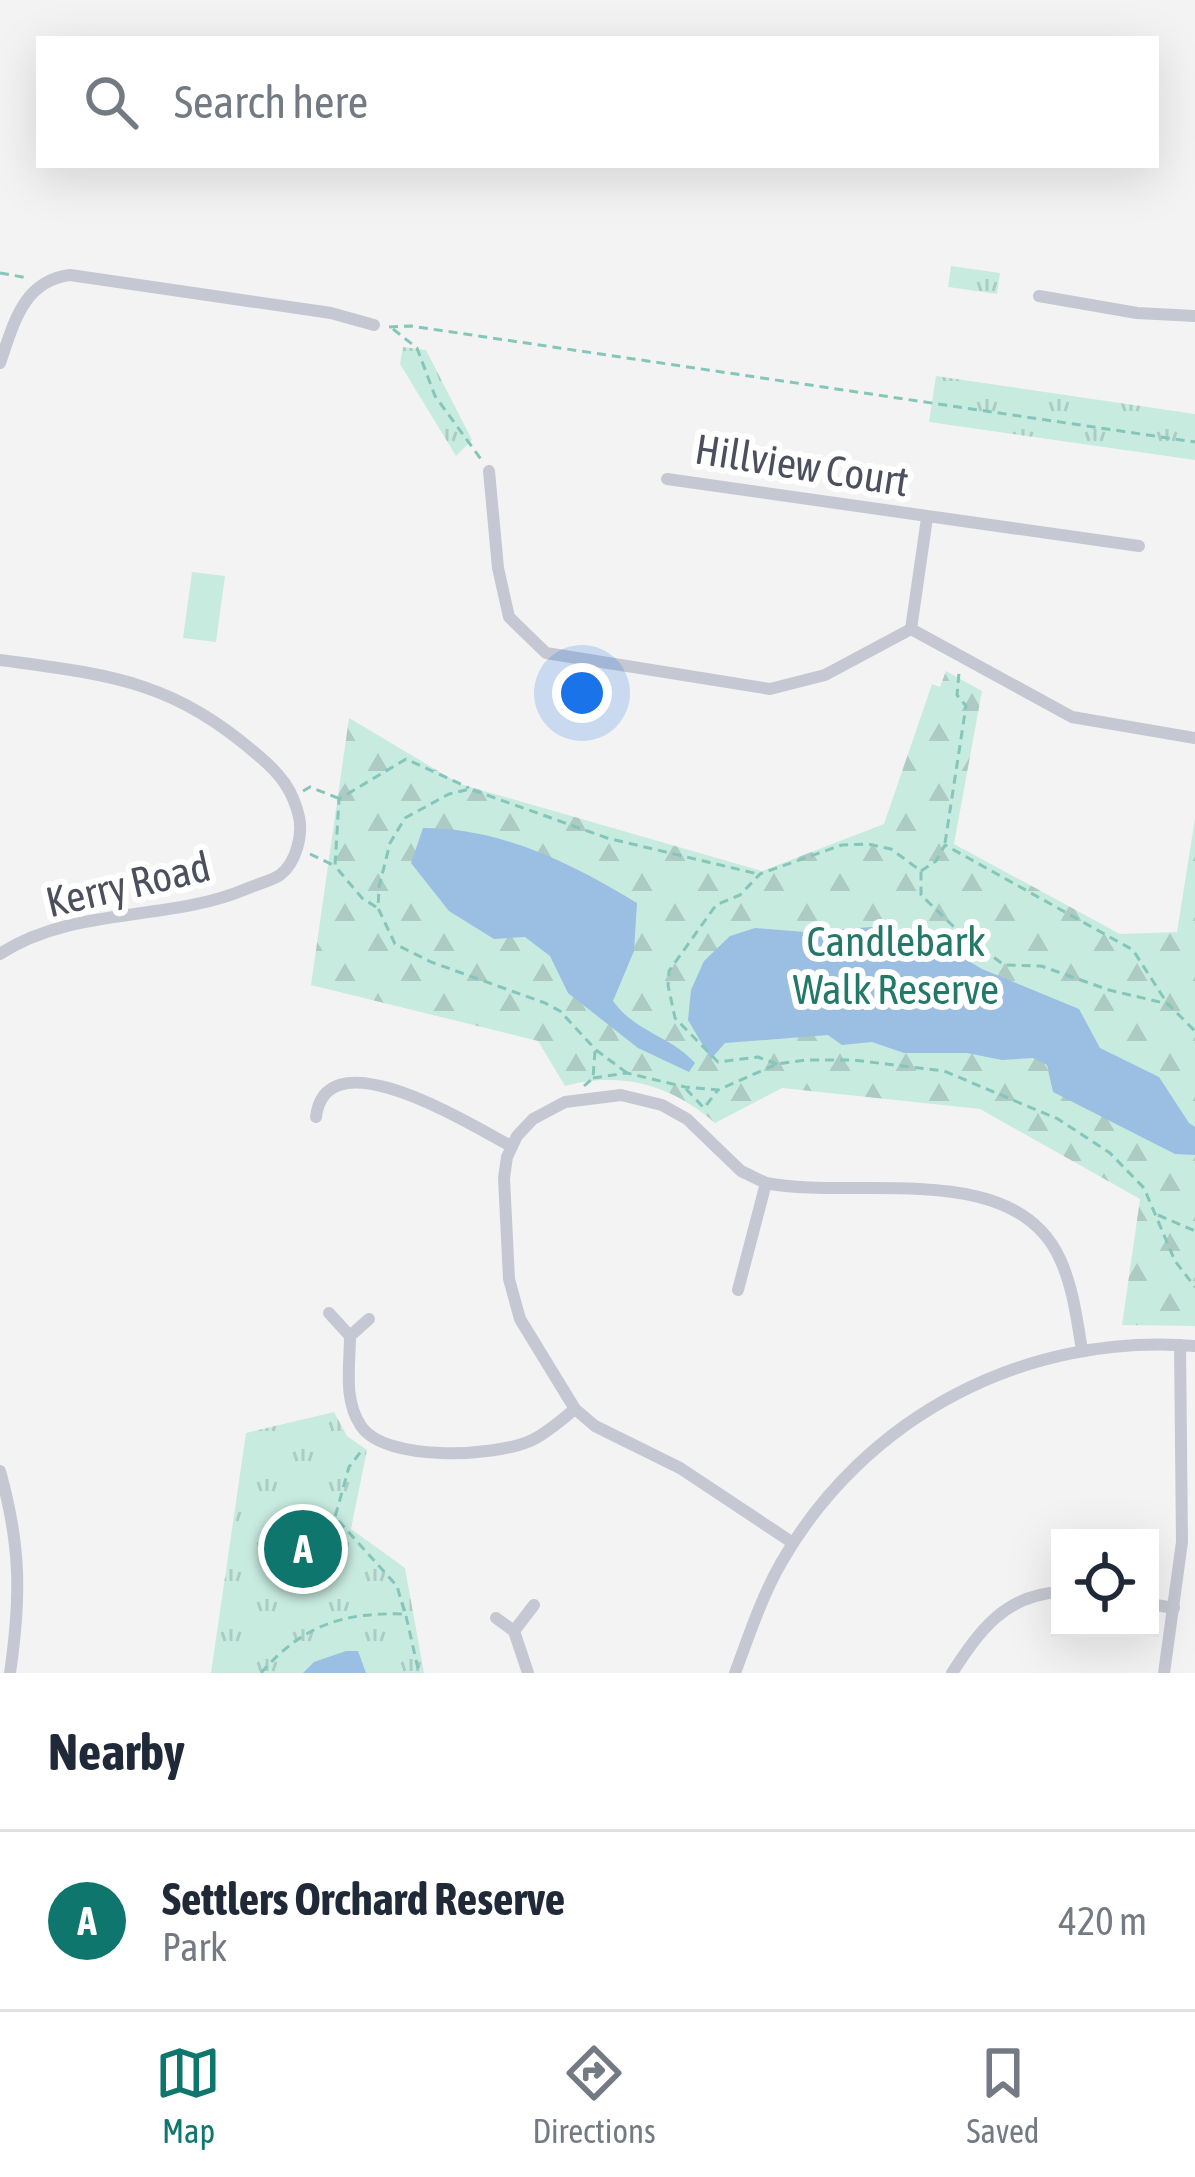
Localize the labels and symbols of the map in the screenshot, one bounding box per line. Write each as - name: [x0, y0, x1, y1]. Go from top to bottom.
- street label: Hillview Court: [692, 424, 912, 506]
- your location: [552, 663, 612, 723]
- street label: Kerry Road: [41, 842, 215, 926]
- park label: Candlebark Walk Reserve: [793, 917, 999, 1013]
- pin: A: [264, 1504, 342, 1594]

